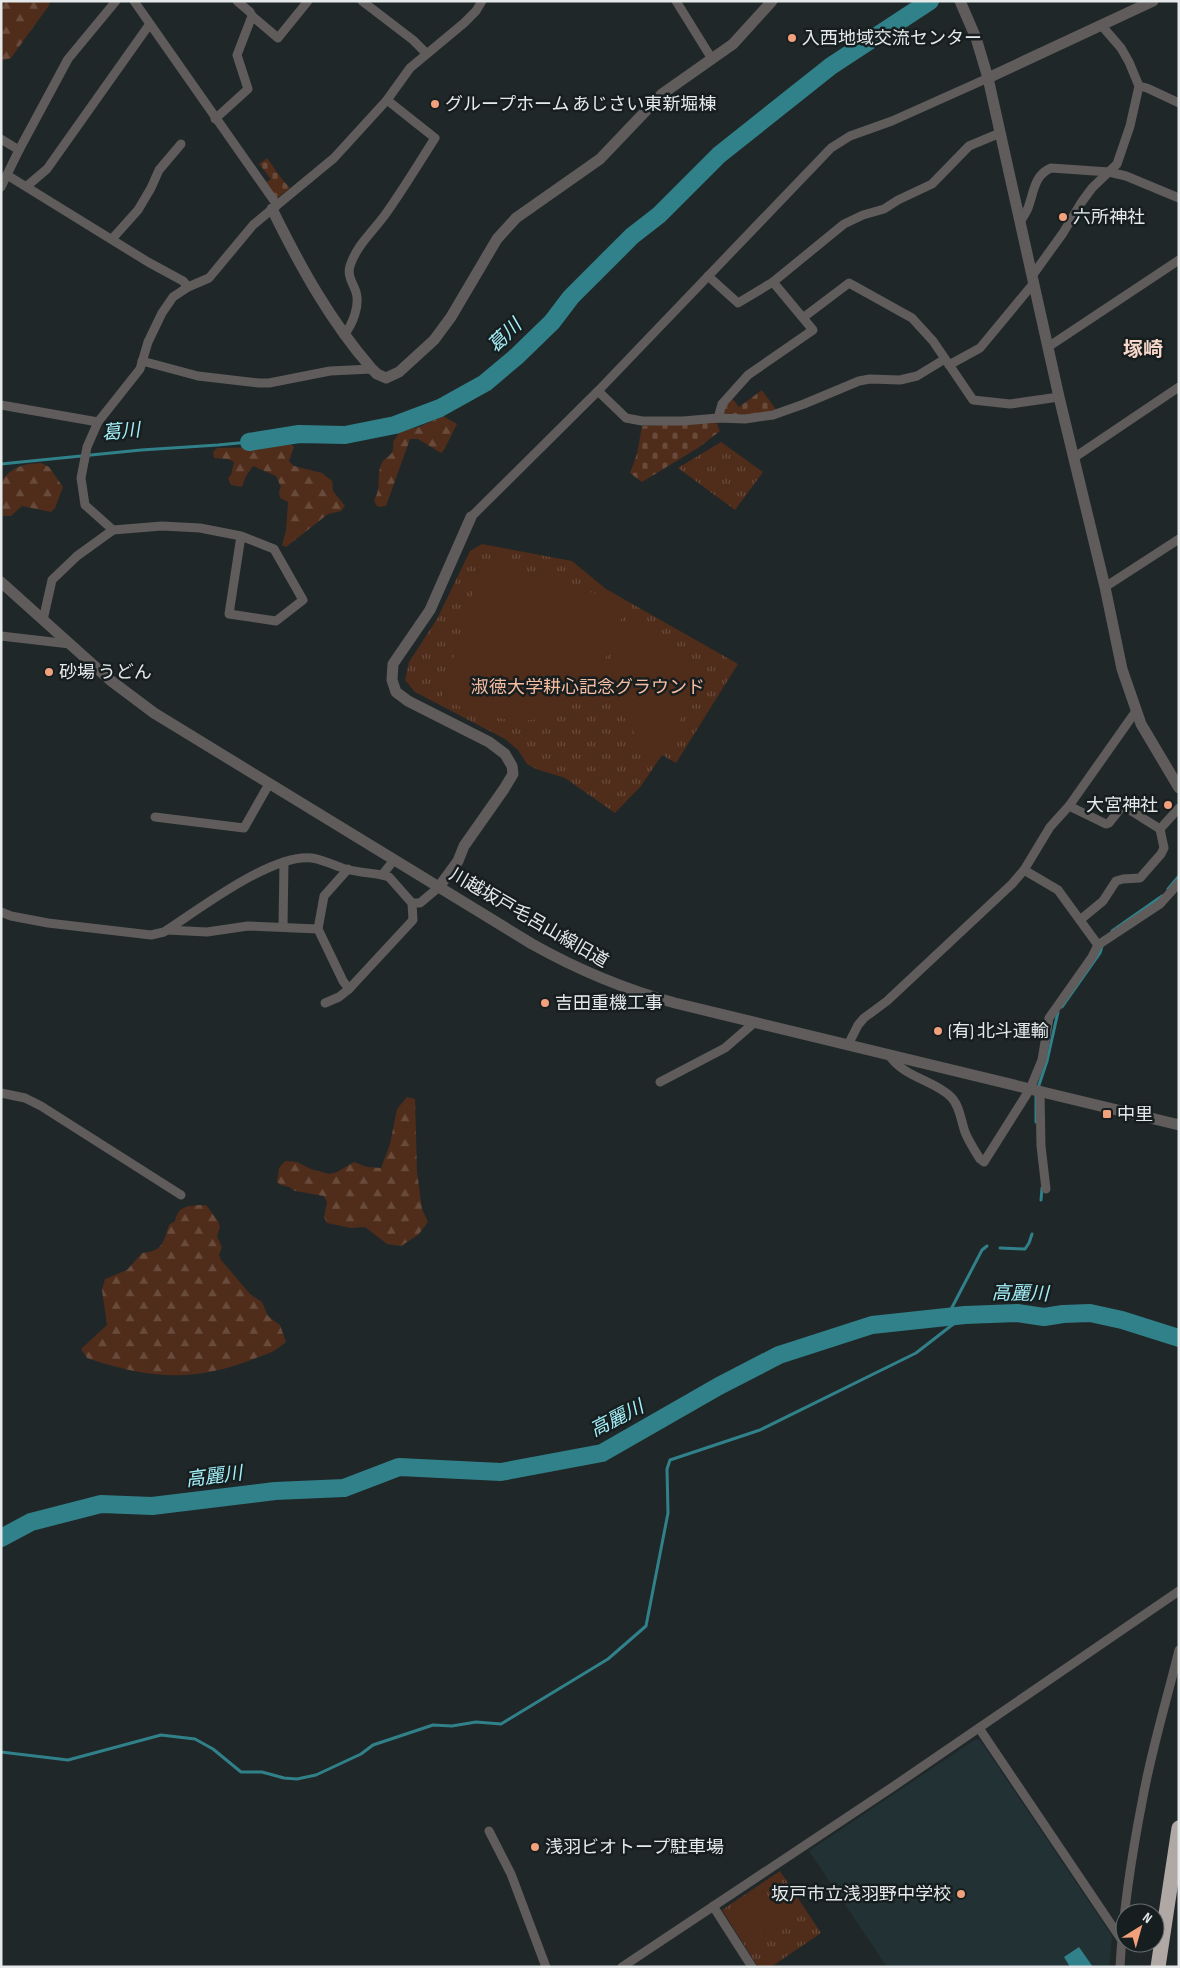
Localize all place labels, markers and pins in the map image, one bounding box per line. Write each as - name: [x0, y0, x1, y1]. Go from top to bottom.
- place label: 入西地域交流センター: [802, 28, 982, 49]
- marker: 入西地域交流センター: [786, 32, 798, 44]
- place label: グループホーム あじさい東新堀棟: [445, 94, 716, 115]
- marker: グループホーム あじさい東新堀棟: [429, 98, 441, 110]
- place label: 六所神社: [1073, 207, 1145, 228]
- marker: 六所神社: [1057, 211, 1069, 223]
- place label: 砂場 うどん: [59, 662, 152, 683]
- marker: 砂場 うどん: [43, 666, 55, 678]
- place label: 大宮神社: [1086, 795, 1158, 816]
- marker: 大宮神社: [1162, 799, 1174, 811]
- place label: 吉田重機工事: [555, 993, 663, 1014]
- marker: 吉田重機工事: [539, 997, 551, 1009]
- place label: (有) 北斗運輸: [948, 1021, 1049, 1042]
- marker: (有) 北斗運輸: [932, 1025, 944, 1037]
- place label: 中里: [1117, 1104, 1153, 1125]
- marker: 中里: [1101, 1108, 1113, 1120]
- place label: 浅羽ビオトープ駐車場: [545, 1837, 724, 1858]
- marker: 浅羽ビオトープ駐車場: [529, 1841, 541, 1853]
- place label: 坂戸市立浅羽野中学校: [771, 1884, 951, 1905]
- marker: 坂戸市立浅羽野中学校: [955, 1888, 967, 1900]

